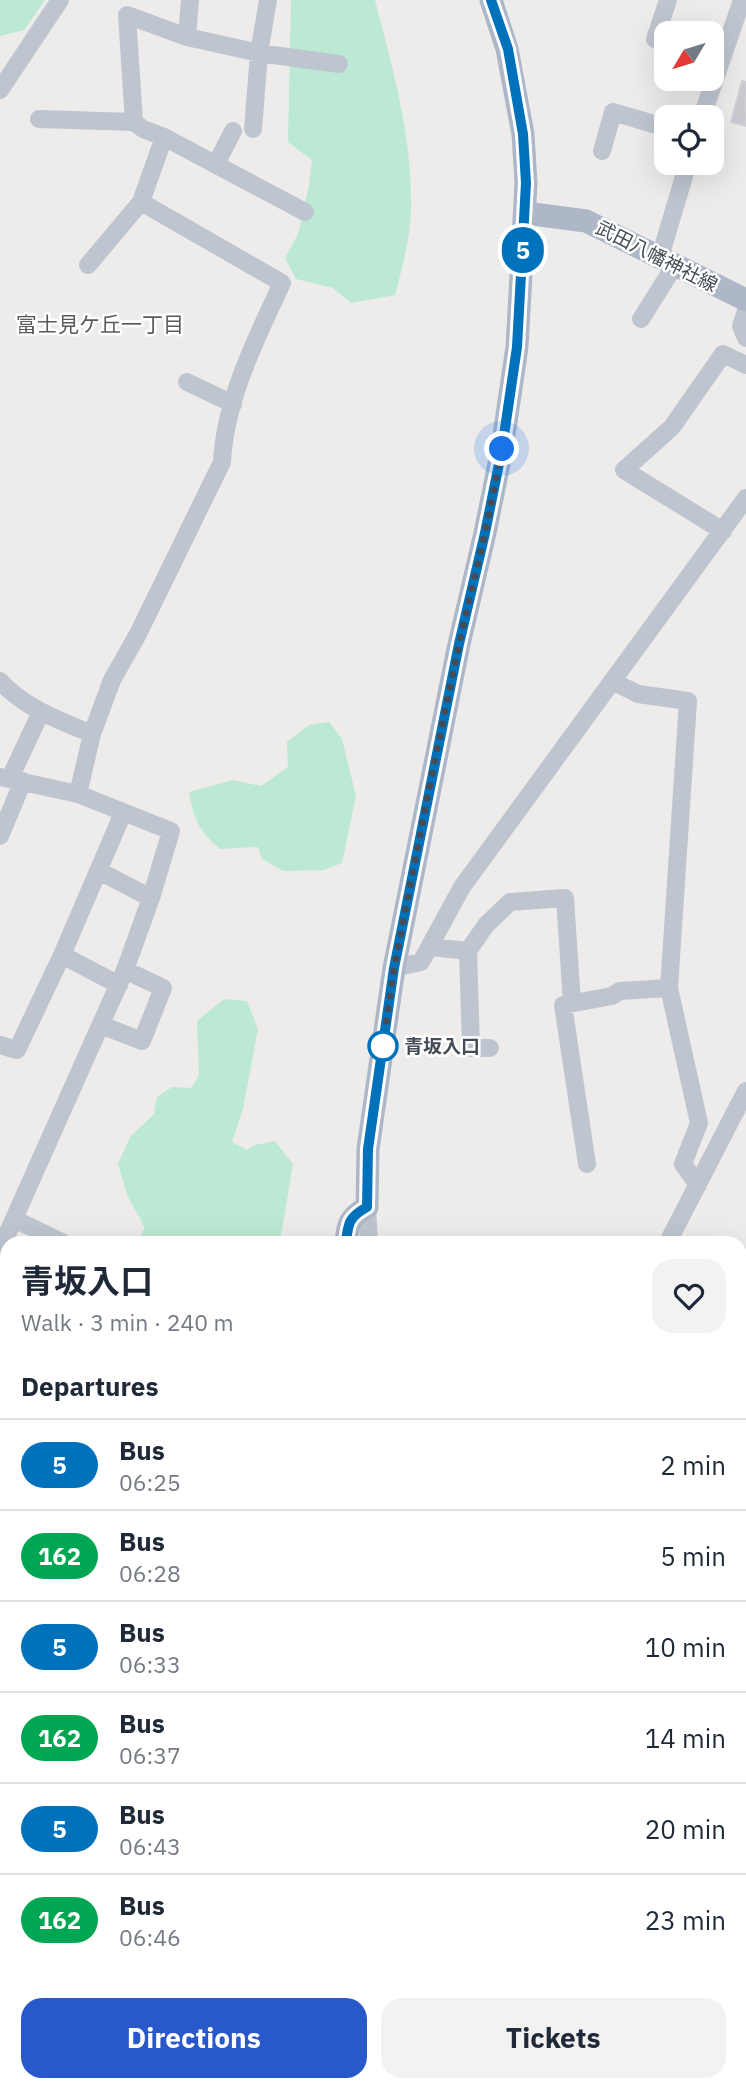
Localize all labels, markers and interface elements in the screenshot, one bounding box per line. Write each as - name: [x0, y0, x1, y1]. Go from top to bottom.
- north arrow: [654, 21, 724, 91]
- map controls: [654, 21, 724, 175]
- button: locate: [654, 105, 724, 175]
- street label: 武田八幡神社線: [592, 215, 722, 297]
- line badge: 5: [500, 227, 546, 273]
- text: 5: [516, 234, 530, 266]
- district label: 富士見ケ丘一丁目: [16, 310, 184, 338]
- your location: [484, 431, 519, 466]
- marker: 青坂入口: [368, 1031, 398, 1061]
- place label: 青坂入口: [404, 1034, 480, 1058]
- text: 青坂入口: [21, 1259, 153, 1302]
- button: heart: [652, 1259, 726, 1333]
- text: Walk · 3 min · 240 m: [21, 1307, 234, 1337]
- text: Departures: [21, 1369, 159, 1403]
- text: Bus: [119, 1433, 165, 1467]
- text: 2 min: [660, 1448, 726, 1482]
- text: 5: [52, 1449, 67, 1481]
- text: 06:25: [119, 1467, 181, 1497]
- text: Bus: [119, 1524, 165, 1558]
- text: 5 min: [660, 1539, 726, 1573]
- text: 162: [38, 1540, 81, 1572]
- text: 06:28: [119, 1558, 181, 1588]
- text: Bus: [119, 1615, 165, 1649]
- text: 10 min: [645, 1630, 726, 1664]
- text: 5: [52, 1631, 67, 1663]
- text: 06:33: [119, 1649, 181, 1679]
- text: Bus: [119, 1706, 165, 1740]
- text: 14 min: [645, 1721, 726, 1755]
- text: 162: [38, 1722, 81, 1754]
- text: 06:37: [119, 1740, 181, 1770]
- text: Bus: [119, 1797, 165, 1831]
- text: 20 min: [645, 1812, 726, 1846]
- text: 5: [52, 1813, 67, 1845]
- text: 06:43: [119, 1831, 181, 1861]
- text: Bus: [119, 1888, 165, 1922]
- text: 23 min: [645, 1903, 726, 1937]
- text: 162: [38, 1904, 81, 1936]
- text: 06:46: [119, 1922, 181, 1952]
- button: Directions: [21, 1998, 367, 2078]
- button: Tickets: [381, 1998, 726, 2078]

